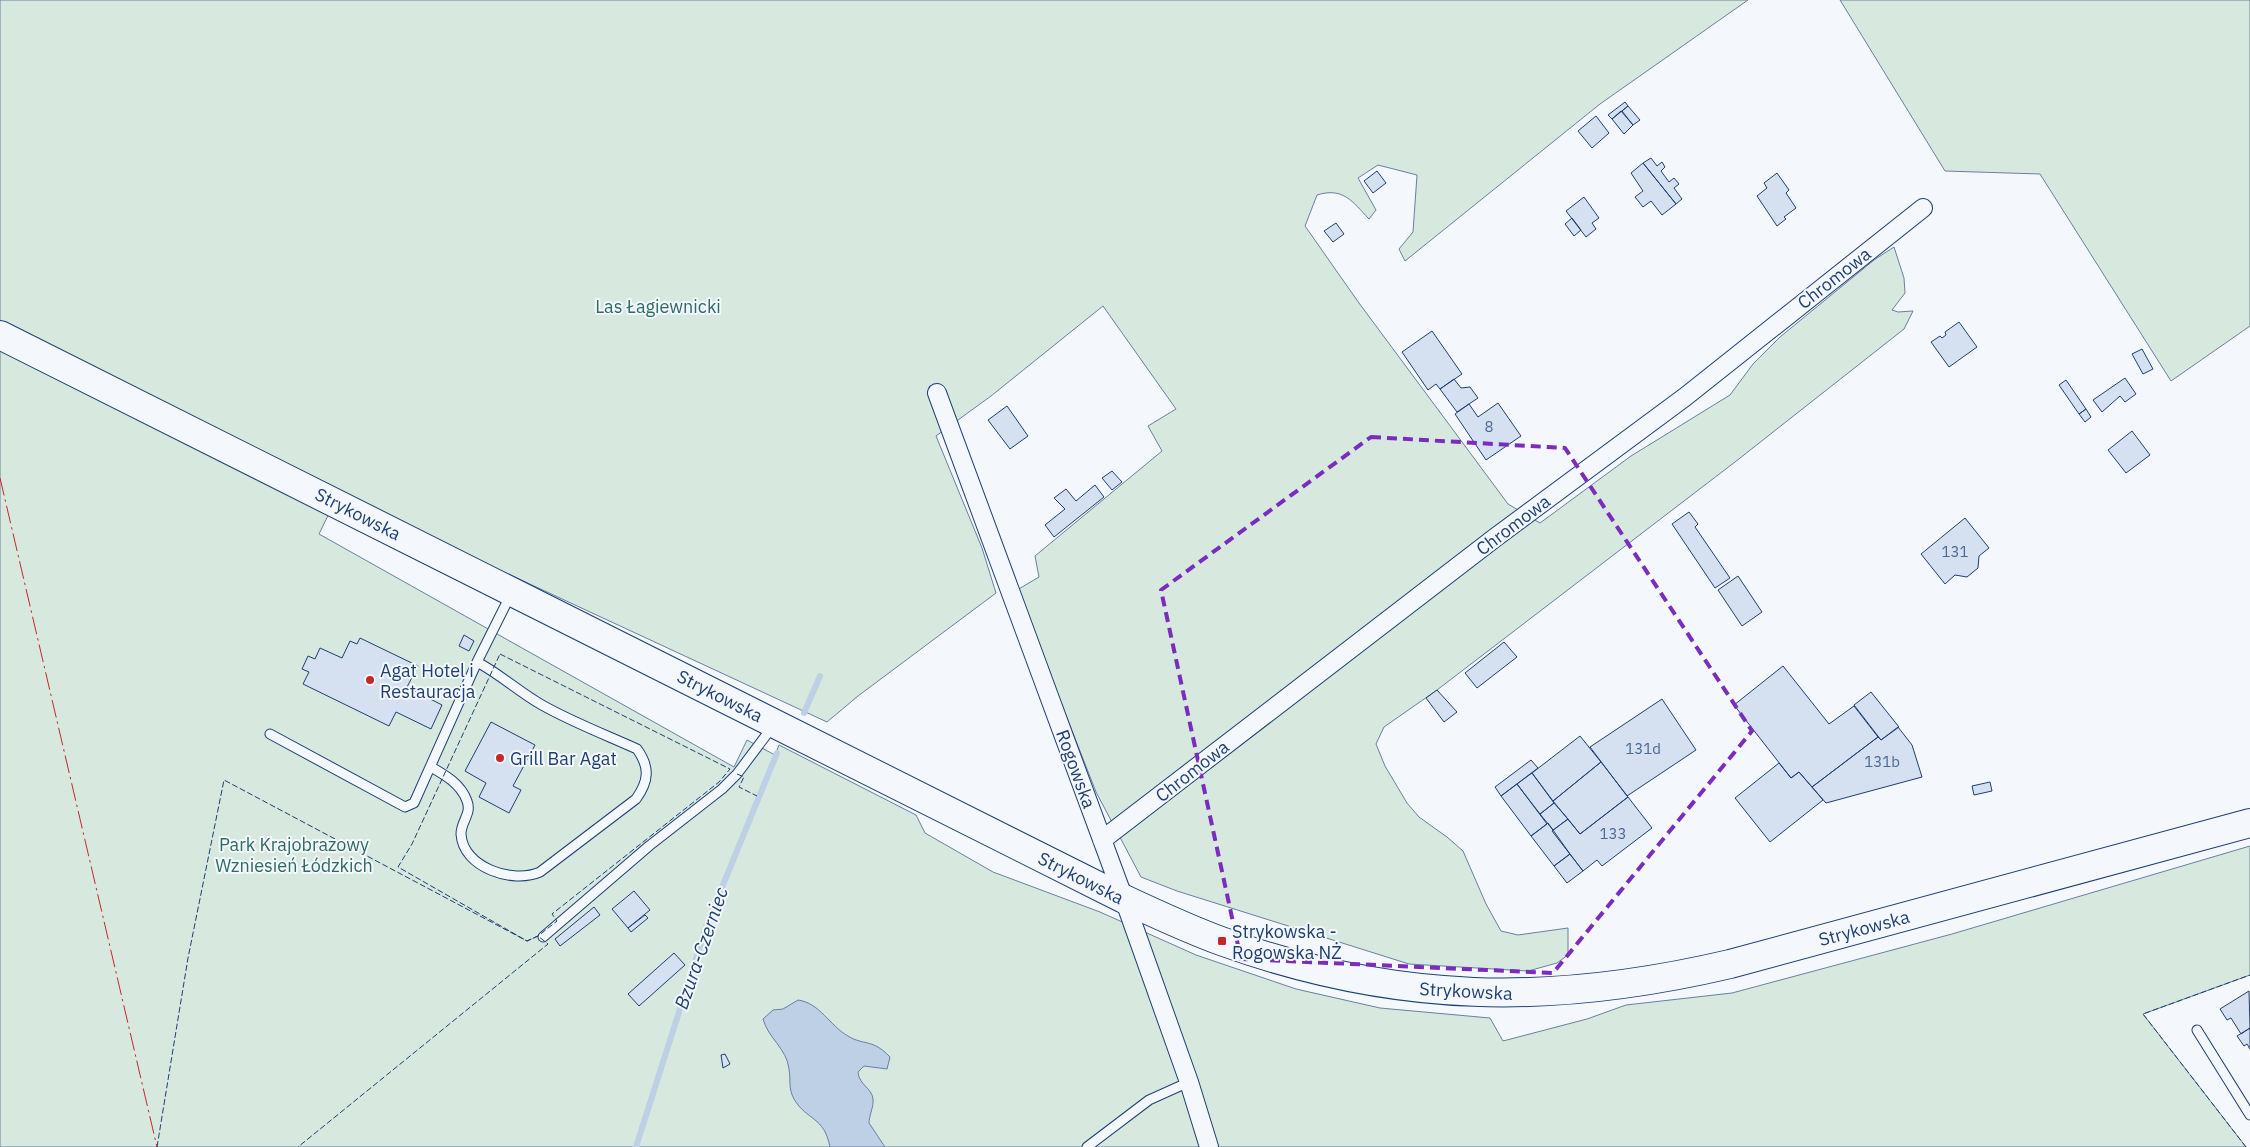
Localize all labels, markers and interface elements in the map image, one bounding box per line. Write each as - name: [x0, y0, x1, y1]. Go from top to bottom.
- street label: Chromowa: [1793, 242, 1876, 314]
- park label: Las Łagiewnicki: [595, 295, 721, 318]
- house number: 8: [1484, 417, 1494, 436]
- street label: Strykowska: [311, 483, 405, 546]
- street label: Chromowa: [1471, 489, 1555, 560]
- house number: 131: [1941, 542, 1969, 561]
- place label: Agat Hotel i Restauracja: [380, 659, 476, 703]
- street label: Strykowska: [673, 665, 767, 728]
- marker: Agat Hotel i Restauracja: [364, 674, 376, 686]
- street label: Rogowska: [1051, 726, 1101, 812]
- street label: Chromowa: [1151, 735, 1234, 807]
- house number: 131d: [1625, 739, 1661, 758]
- place label: Grill Bar Agat: [510, 747, 617, 770]
- marker: Grill Bar Agat: [494, 752, 506, 764]
- house number: 131b: [1864, 752, 1900, 771]
- house number: 133: [1599, 824, 1627, 843]
- park label: Park Krajobrazowy Wzniesień Łódzkich: [215, 833, 373, 877]
- street label: Strykowska: [1034, 847, 1128, 910]
- water label: Bzura-Czerniec: [669, 884, 733, 1012]
- street label: Strykowska: [1816, 905, 1912, 951]
- place label: Strykowska - Rogowska NŻ: [1232, 920, 1342, 964]
- marker: Strykowska - Rogowska NŻ: [1216, 935, 1228, 947]
- street label: Strykowska: [1419, 977, 1514, 1005]

